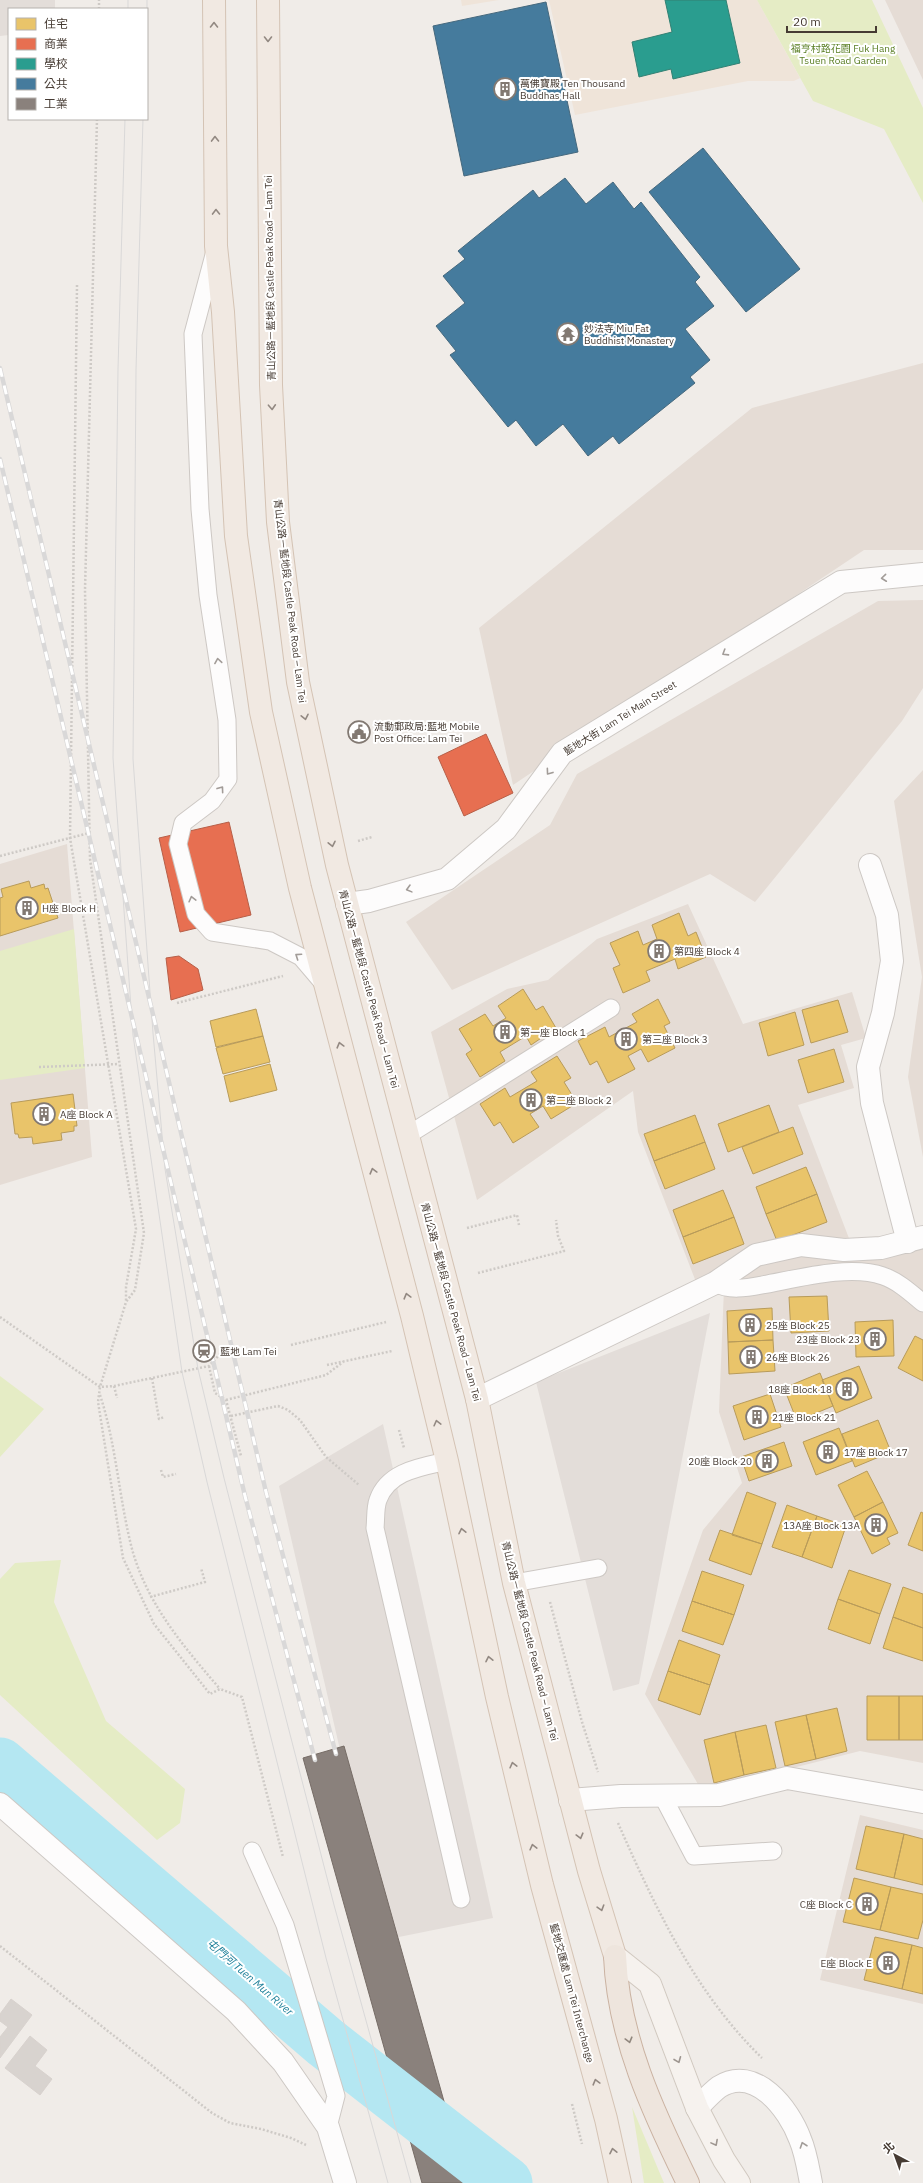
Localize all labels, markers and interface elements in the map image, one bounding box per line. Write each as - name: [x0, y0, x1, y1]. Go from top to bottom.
- legend: [8, 8, 148, 120]
- scale bar: [787, 8, 876, 34]
- text: 20 m: [793, 14, 821, 29]
- text: 住宅: [44, 16, 68, 31]
- one-way arrow: [210, 22, 218, 28]
- text: 商業: [44, 36, 68, 51]
- one-way arrow: [264, 36, 272, 42]
- park label: 福亨村路花園 Fuk Hang Tsuen Road Garden: [791, 42, 896, 67]
- text: 學校: [44, 56, 68, 71]
- text: 公共: [44, 76, 68, 91]
- building icon: 萬佛寶殿 Ten Thousand Buddhas Hall: [492, 76, 518, 102]
- place label: 萬佛寶殿 Ten Thousand Buddhas Hall: [520, 77, 625, 102]
- text: 工業: [44, 96, 68, 111]
- one-way arrow: [211, 136, 219, 142]
- street label: 青山公路－藍地段 Castle Peak Road – Lam Tei: [262, 175, 278, 381]
- one-way arrow: [212, 209, 220, 215]
- temple icon: 妙法寺 Miu Fat Buddhist Monastery: [555, 321, 581, 347]
- place label: 妙法寺 Miu Fat Buddhist Monastery: [584, 322, 674, 347]
- one-way arrow: [268, 404, 276, 410]
- street label: 青山公路－藍地段 Castle Peak Road – Lam Tei: [271, 498, 309, 704]
- one-way arrow: [881, 573, 887, 582]
- one-way arrow: [722, 649, 729, 656]
- one-way arrow: [214, 658, 223, 665]
- street label: 藍地大街 Lam Tei Main Street: [561, 678, 679, 758]
- one-way arrow: [301, 714, 309, 720]
- public building icon: 流動郵政局:藍地 Mobile Post Office: Lam Tei: [346, 719, 372, 745]
- place label: 流動郵政局:藍地 Mobile Post Office: Lam Tei: [374, 720, 480, 745]
- one-way arrow: [547, 767, 554, 774]
- one-way arrow: [216, 786, 223, 793]
- one-way arrow: [328, 841, 336, 847]
- one-way arrow: [406, 884, 413, 893]
- street label: 青山公路－藍地段 Castle Peak Road – Lam Tei: [336, 888, 402, 1090]
- building icon: H座 Block H: [14, 895, 40, 921]
- one-way arrow: [188, 896, 197, 903]
- place label: H座 Block H: [42, 902, 96, 915]
- building icon: 第四座 Block 4: [646, 938, 672, 964]
- place label: 第四座 Block 4: [674, 945, 740, 958]
- one-way arrow: [295, 954, 302, 961]
- building icon: 第一座 Block 1: [492, 1019, 518, 1045]
- place label: 第一座 Block 1: [520, 1026, 586, 1039]
- building icon: 第三座 Block 3: [613, 1026, 639, 1052]
- place label: 第三座 Block 3: [642, 1033, 708, 1046]
- one-way arrow: [336, 1042, 345, 1049]
- building icon: 第二座 Block 2: [518, 1087, 544, 1113]
- place label: 第二座 Block 2: [546, 1094, 612, 1107]
- building icon: A座 Block A: [31, 1101, 57, 1127]
- place label: A座 Block A: [60, 1108, 113, 1121]
- one-way arrow: [370, 1168, 378, 1174]
- street label: 青山公路－藍地段 Castle Peak Road – Lam Tei: [418, 1201, 484, 1403]
- one-way arrow: [403, 1293, 411, 1300]
- building icon: 25座 Block 25: [737, 1312, 763, 1338]
- place label: 25座 Block 25: [766, 1319, 830, 1332]
- building icon: 23座 Block 23: [862, 1326, 888, 1352]
- place label: 23座 Block 23: [796, 1333, 860, 1346]
- station icon: 藍地 Lam Tei: [191, 1338, 217, 1364]
- building icon: 26座 Block 26: [738, 1344, 764, 1370]
- place label: 藍地 Lam Tei: [220, 1345, 277, 1358]
- place label: 26座 Block 26: [766, 1351, 830, 1364]
- building icon: 18座 Block 18: [834, 1376, 860, 1402]
- place label: 18座 Block 18: [768, 1383, 832, 1396]
- building icon: 21座 Block 21: [744, 1404, 770, 1430]
- place label: 21座 Block 21: [772, 1411, 836, 1424]
- one-way arrow: [434, 1420, 442, 1426]
- building icon: 17座 Block 17: [815, 1439, 841, 1465]
- place label: 17座 Block 17: [844, 1446, 908, 1459]
- building icon: 20座 Block 20: [754, 1448, 780, 1474]
- place label: 20座 Block 20: [688, 1455, 752, 1468]
- building icon: 13A座 Block 13A: [863, 1512, 889, 1538]
- place label: 13A座 Block 13A: [783, 1519, 861, 1532]
- one-way arrow: [458, 1528, 466, 1535]
- street label: 青山公路－藍地段 Castle Peak Road – Lam Tei: [499, 1540, 561, 1742]
- one-way arrow: [485, 1655, 493, 1662]
- one-way arrow: [510, 1762, 518, 1768]
- one-way arrow: [575, 1832, 584, 1839]
- one-way arrow: [530, 1843, 538, 1850]
- building icon: C座 Block C: [854, 1891, 880, 1917]
- place label: C座 Block C: [800, 1898, 852, 1911]
- one-way arrow: [596, 1905, 605, 1912]
- street label: 藍地交匯處 Lam Tei Interchange: [547, 1922, 597, 2065]
- water label: 屯門河 Tuen Mun River: [204, 1936, 297, 2019]
- building icon: E座 Block E: [875, 1950, 901, 1976]
- place label: E座 Block E: [820, 1957, 872, 1970]
- one-way arrow: [625, 2037, 633, 2043]
- one-way arrow: [674, 2056, 682, 2063]
- one-way arrow: [592, 2079, 601, 2086]
- north arrow: [875, 2135, 915, 2175]
- one-way arrow: [710, 2139, 718, 2146]
- text: 北: [880, 2139, 897, 2156]
- one-way arrow: [799, 2142, 807, 2149]
- one-way arrow: [609, 2148, 617, 2154]

